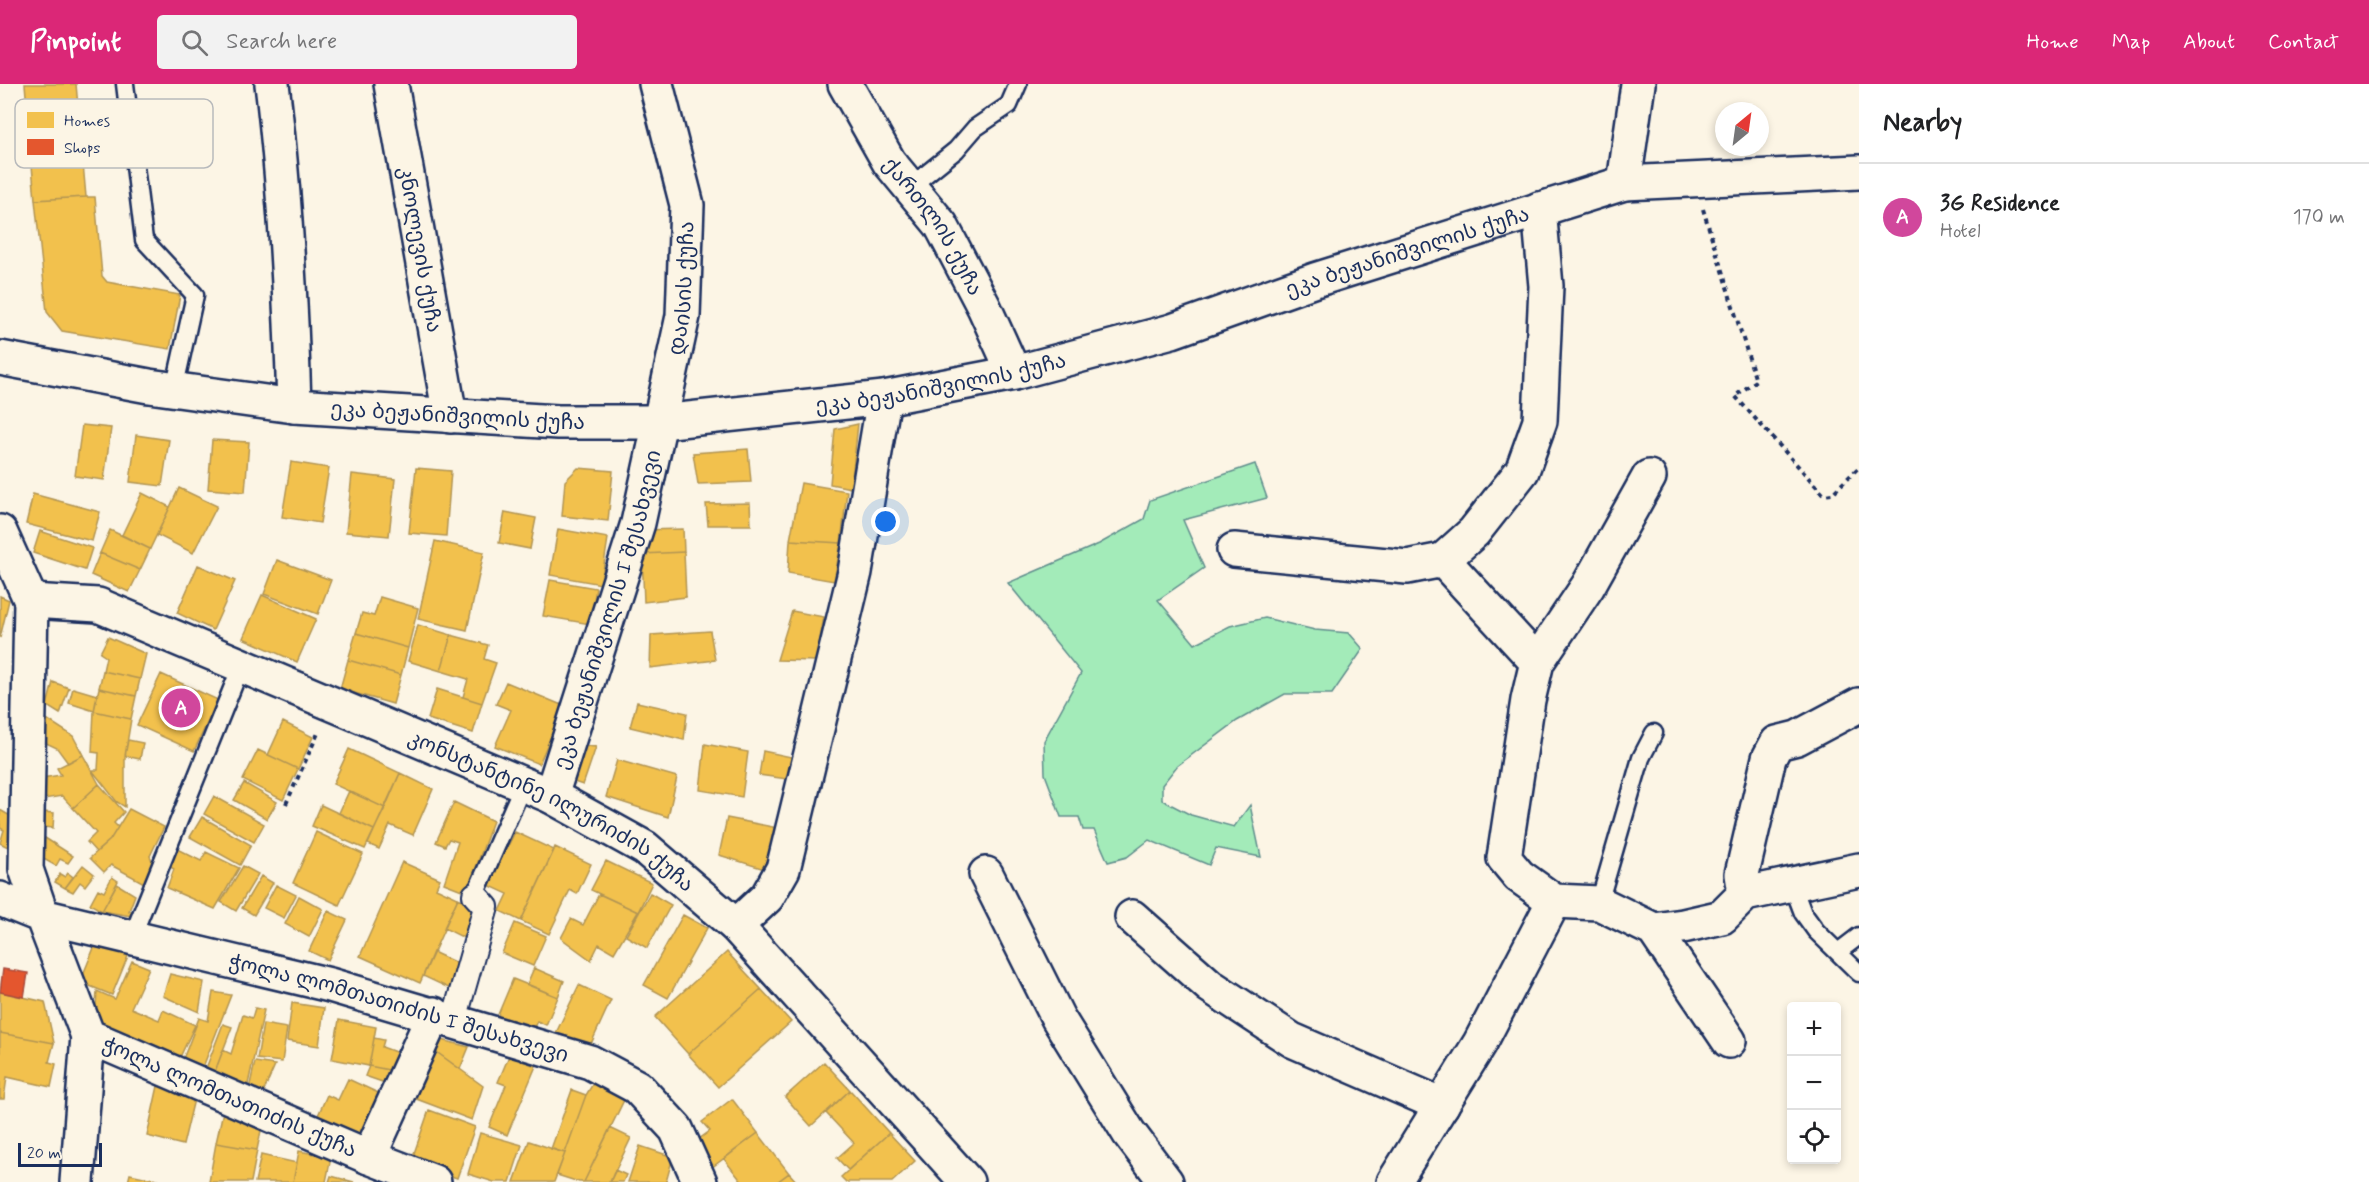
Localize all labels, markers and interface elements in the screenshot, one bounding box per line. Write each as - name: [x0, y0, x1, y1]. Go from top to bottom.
- search box: [157, 15, 577, 69]
- text: Pinpoint: [30, 24, 121, 61]
- icon: search: [178, 26, 211, 59]
- text: Search here: [226, 28, 337, 56]
- text: Home: [2027, 28, 2079, 56]
- text: Map: [2112, 28, 2150, 56]
- text: About: [2183, 28, 2235, 56]
- text: Contact: [2268, 28, 2339, 56]
- legend: [15, 99, 213, 168]
- north arrow: [1715, 102, 1769, 156]
- text: Nearby: [1883, 106, 1962, 140]
- text: Homes: [64, 111, 110, 132]
- text: Shops: [64, 138, 101, 159]
- street label: ქართლის ქუჩა: [876, 152, 989, 301]
- street label: კნოლევის ქუჩა: [391, 164, 448, 335]
- text: 3G Residence: [1940, 190, 2060, 218]
- street label: ეკა ბეჟანიშვილის ქუჩა: [1282, 201, 1533, 304]
- text: A: [1896, 204, 1909, 231]
- text: 170 m: [2293, 204, 2345, 231]
- text: Hotel: [1940, 218, 1981, 245]
- street label: დაისის ქუჩა: [662, 221, 701, 358]
- street label: ეკა ბეჟანიშვილის ქუჩა: [814, 347, 1069, 420]
- street label: ეკა ბეჟანიშვილის ქუჩა: [330, 395, 585, 437]
- street label: ეკა ბეჟანიშვილის I შესახვევი: [547, 447, 668, 773]
- your location: [871, 507, 900, 536]
- pin: A: [162, 686, 201, 730]
- street label: კონსტანტინე ილურიძის ქუჩა: [404, 724, 700, 899]
- street label: ჭოლა ლომთათიძის I შესახვევი: [226, 948, 572, 1070]
- map controls: [1787, 1002, 1841, 1164]
- button: +: [1787, 1002, 1841, 1056]
- street label: ჭოლა ლომთათიძის ქუჩა: [98, 1031, 361, 1165]
- button: −: [1787, 1056, 1841, 1110]
- button: locate: [1787, 1110, 1841, 1164]
- scale bar: [18, 1140, 102, 1168]
- text: 20 m: [27, 1143, 61, 1164]

